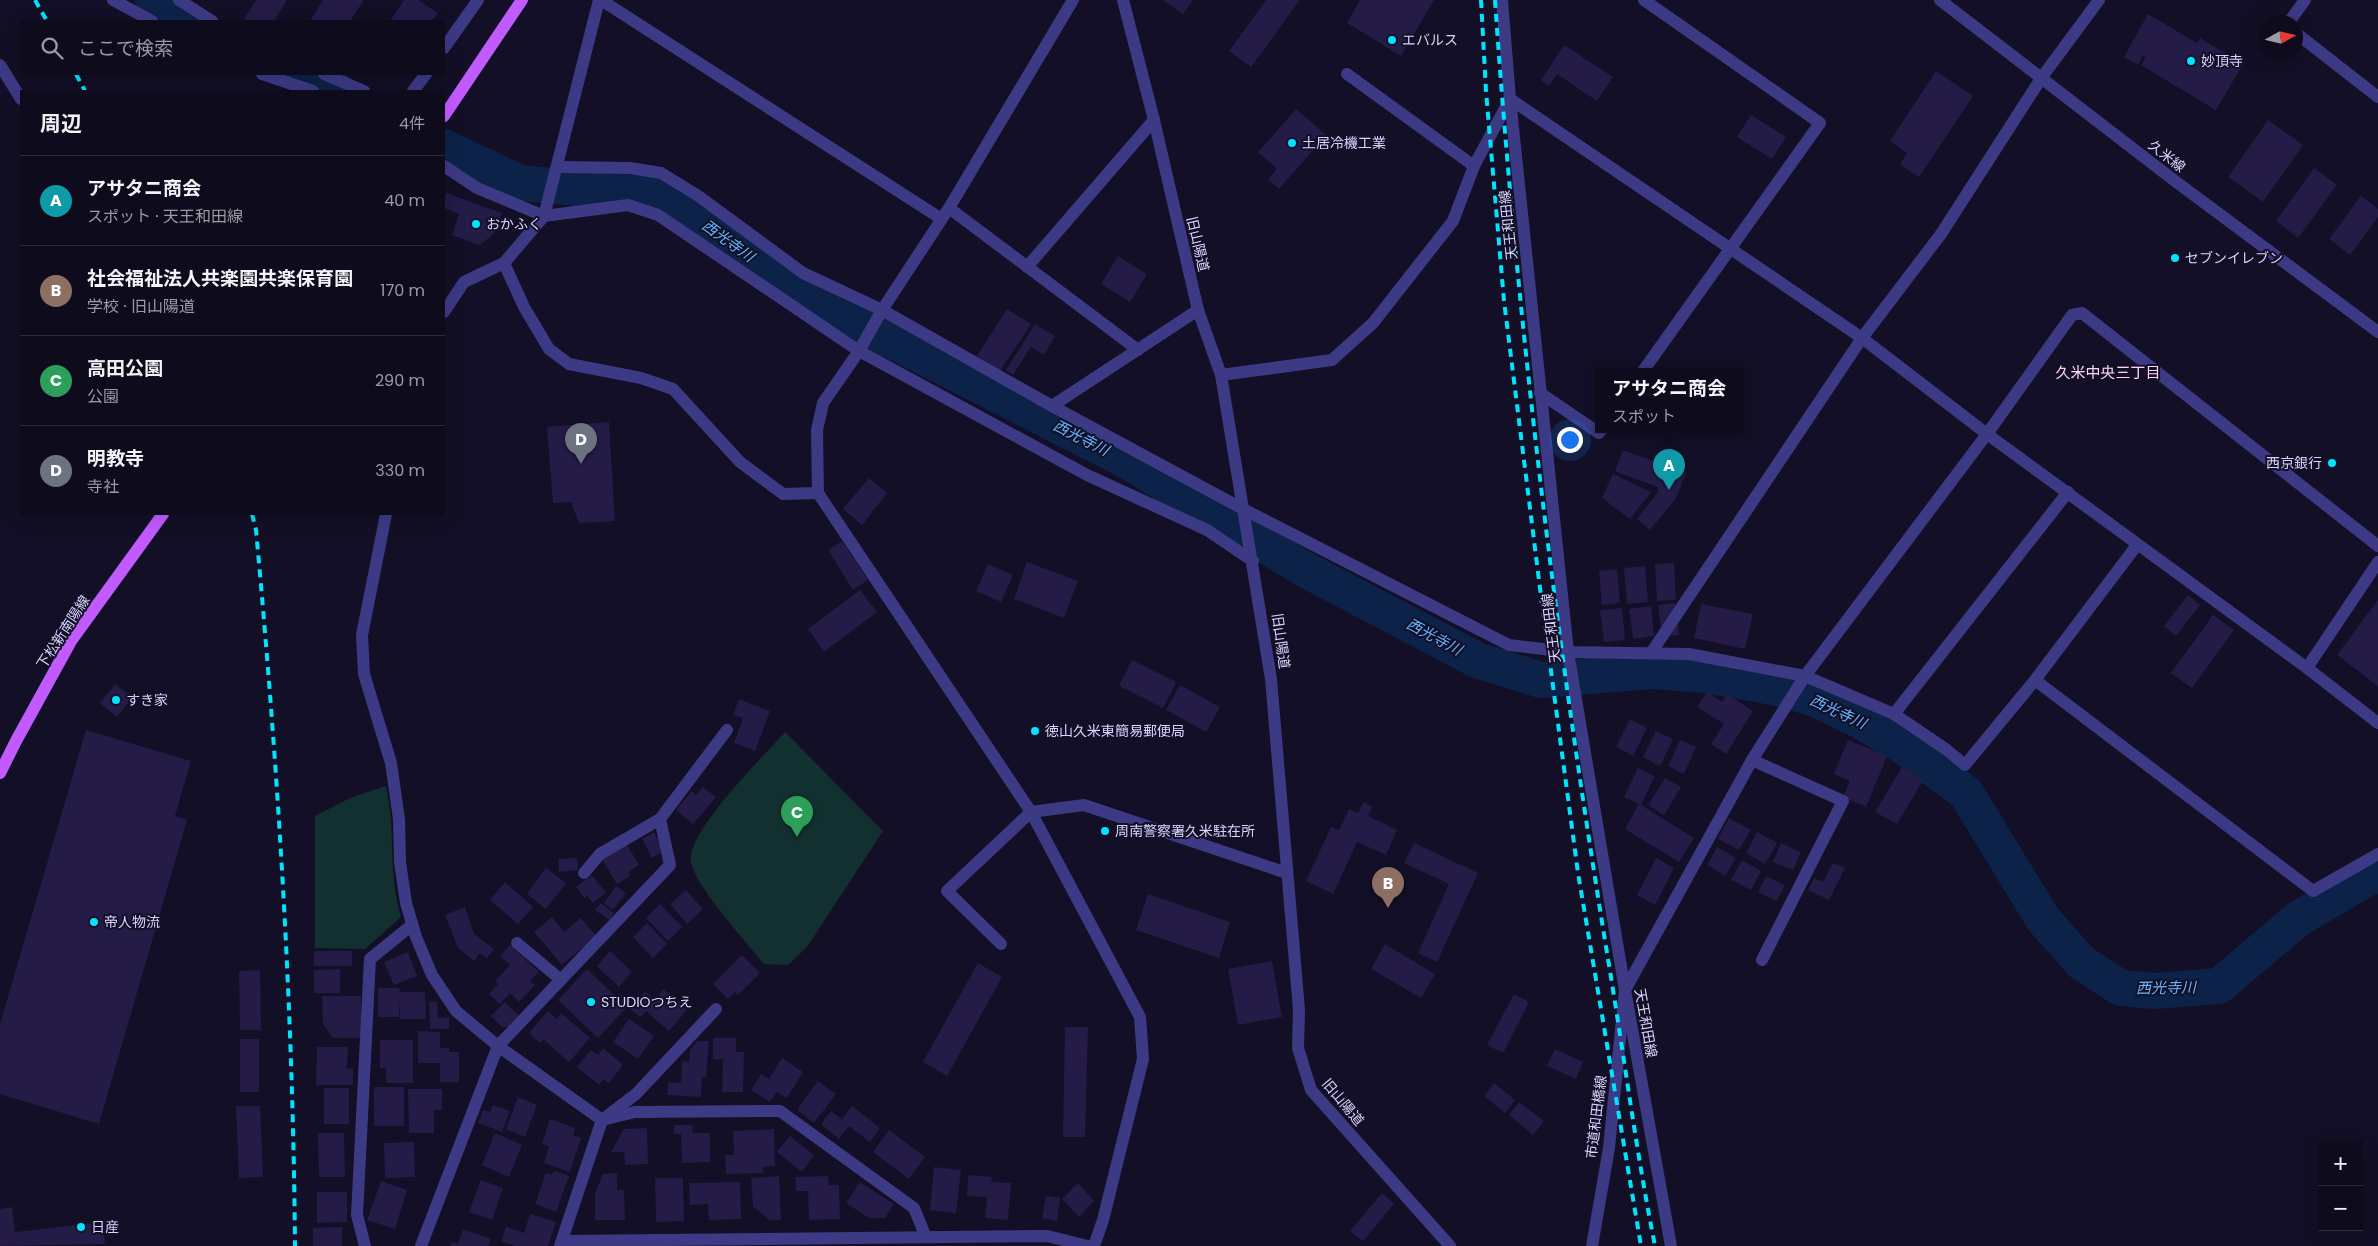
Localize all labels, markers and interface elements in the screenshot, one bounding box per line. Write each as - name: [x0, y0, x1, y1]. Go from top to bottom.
- north arrow: [2258, 15, 2303, 60]
- search box: [20, 20, 445, 75]
- place label: エバルス: [1402, 30, 1458, 50]
- icon: search: [38, 34, 66, 62]
- marker: エバルス: [1386, 34, 1398, 46]
- text: ここで検索: [78, 35, 173, 62]
- place label: 妙頂寺: [2201, 51, 2243, 71]
- marker: 妙頂寺: [2185, 55, 2197, 67]
- text: 周辺: [40, 109, 82, 138]
- text: 4件: [399, 112, 425, 135]
- place label: 土居冷機工業: [1302, 133, 1386, 153]
- street label: 久米線: [2144, 135, 2190, 177]
- marker: 土居冷機工業: [1286, 137, 1298, 149]
- text: アサタニ商会: [87, 175, 201, 202]
- text: A: [50, 189, 62, 212]
- text: 40 m: [384, 189, 425, 212]
- street label: 天王和田線: [1494, 189, 1522, 261]
- text: スポット · 天王和田線: [87, 205, 243, 228]
- place label: おかふく: [486, 214, 542, 234]
- water label: 西光寺川: [698, 214, 760, 268]
- street label: 旧山陽道: [1182, 214, 1214, 274]
- marker: おかふく: [470, 218, 482, 230]
- place label: セブンイレブン: [2185, 248, 2283, 268]
- marker: セブンイレブン: [2169, 252, 2181, 264]
- text: 社会福祉法人共楽園共楽保育園: [87, 265, 353, 292]
- text: B: [51, 279, 61, 302]
- text: 170 m: [380, 279, 425, 302]
- text: 学校 · 旧山陽道: [87, 295, 195, 318]
- text: 高田公園: [87, 355, 163, 382]
- district label: 久米中央三丁目: [2055, 362, 2161, 383]
- popup: [1595, 368, 1743, 433]
- text: C: [50, 369, 62, 392]
- text: 290 m: [375, 369, 425, 392]
- text: アサタニ商会: [1612, 375, 1726, 402]
- text: 公園: [87, 385, 119, 408]
- text: スポット: [1612, 405, 1676, 428]
- water label: 西光寺川: [1050, 415, 1114, 461]
- pin: D: [565, 423, 597, 464]
- your location: [1557, 427, 1583, 453]
- text: 明教寺: [87, 445, 144, 472]
- pin: A: [1653, 449, 1685, 490]
- place label: 西京銀行: [2266, 453, 2322, 473]
- marker: 西京銀行: [2326, 457, 2338, 469]
- text: D: [50, 459, 62, 482]
- text: 330 m: [375, 459, 425, 482]
- text: 寺社: [87, 475, 119, 498]
- street label: 下松新南陽線: [32, 591, 94, 673]
- street label: 天王和田線: [1537, 592, 1565, 664]
- street label: 旧山陽道: [1267, 612, 1295, 670]
- water label: 西光寺川: [1403, 613, 1467, 661]
- water label: 西光寺川: [1807, 689, 1872, 735]
- place label: すき家: [126, 690, 168, 710]
- marker: すき家: [110, 694, 122, 706]
- place label: 徳山久米東簡易郵便局: [1045, 721, 1185, 741]
- marker: 徳山久米東簡易郵便局: [1029, 725, 1041, 737]
- pin: C: [781, 796, 813, 837]
- place label: 周南警察署久米駐在所: [1115, 821, 1255, 841]
- marker: 周南警察署久米駐在所: [1099, 825, 1111, 837]
- pin: B: [1372, 867, 1404, 908]
- place label: 帝人物流: [104, 912, 160, 932]
- marker: 帝人物流: [88, 916, 100, 928]
- water label: 西光寺川: [2136, 976, 2198, 999]
- street label: 天王和田線: [1630, 987, 1662, 1059]
- place label: STUDIOつちえ: [601, 992, 693, 1012]
- marker: STUDIOつちえ: [585, 996, 597, 1008]
- street label: 旧山陽道: [1317, 1074, 1369, 1130]
- street label: 市道和田橋線: [1581, 1074, 1611, 1160]
- map controls: [2318, 1141, 2363, 1231]
- button: +: [2318, 1141, 2363, 1186]
- button: −: [2318, 1186, 2363, 1231]
- place label: 日産: [91, 1217, 119, 1237]
- marker: 日産: [75, 1221, 87, 1233]

